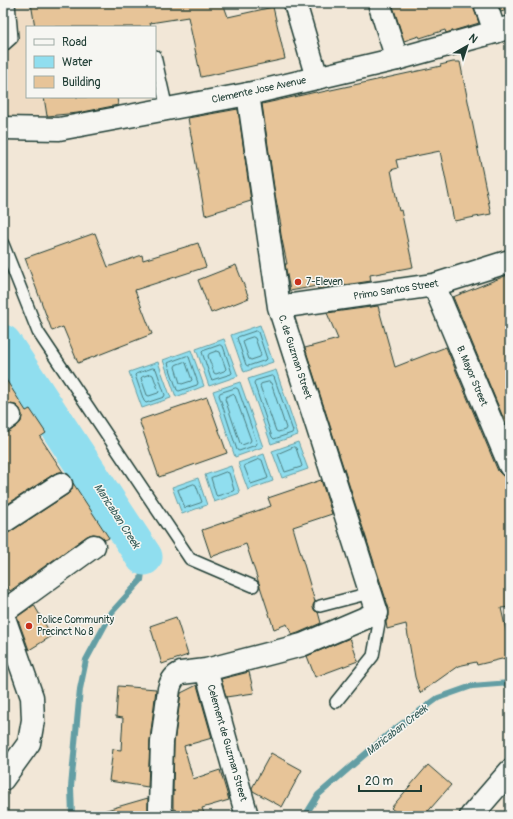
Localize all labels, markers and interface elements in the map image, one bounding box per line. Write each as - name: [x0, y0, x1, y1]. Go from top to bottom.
- legend: [26, 26, 156, 98]
- north arrow: [447, 26, 487, 66]
- text: N: [466, 31, 480, 46]
- text: Road: [62, 35, 87, 50]
- text: Water: [62, 55, 93, 70]
- street label: Clemente Jose Avenue: [211, 74, 307, 106]
- text: Building: [62, 75, 101, 90]
- place label: 7-Eleven: [306, 276, 343, 288]
- marker: 7-Eleven: [293, 277, 303, 287]
- street label: Primo Santos Street: [353, 277, 440, 303]
- street label: C. de Guzman Street: [276, 313, 315, 401]
- street label: B. Mayor Street: [454, 344, 490, 409]
- water label: Maricaban Creek: [91, 481, 143, 552]
- place label: Police Community Precinct № 8: [37, 614, 115, 638]
- marker: Police Community Precinct № 8: [24, 621, 34, 631]
- street label: Celement de Guzman Street: [205, 683, 250, 804]
- water label: Maricaban Creek: [364, 701, 431, 758]
- scale bar: [359, 767, 421, 793]
- text: 20 m: [365, 774, 394, 789]

